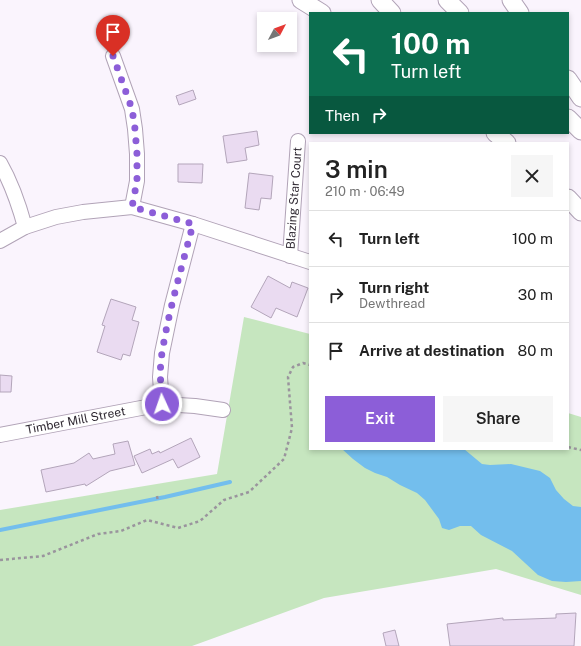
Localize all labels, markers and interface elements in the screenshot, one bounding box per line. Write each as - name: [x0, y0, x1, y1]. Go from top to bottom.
- north arrow: [257, 12, 297, 52]
- map controls: [257, 12, 297, 52]
- pin: [96, 15, 130, 56]
- icon: arrive: [102, 21, 124, 43]
- text: 100 m: [391, 27, 470, 60]
- icon: left: [325, 28, 377, 80]
- text: Turn left: [391, 61, 461, 82]
- icon: right: [368, 104, 390, 126]
- text: Then: [325, 107, 360, 124]
- street label: Blazing Star Court: [283, 146, 305, 250]
- text: 3 min: [325, 155, 388, 183]
- button: close: [511, 155, 553, 197]
- text: 210 m · 06:49: [325, 184, 405, 199]
- icon: left: [325, 228, 347, 250]
- text: Turn left: [359, 230, 420, 247]
- text: 100 m: [512, 230, 553, 247]
- text: Turn right: [359, 279, 429, 296]
- icon: right: [325, 284, 347, 306]
- text: 30 m: [518, 286, 553, 303]
- text: Dewthread: [359, 296, 425, 311]
- icon: arrive: [325, 340, 347, 362]
- text: Arrive at destination: [359, 342, 504, 359]
- text: 80 m: [518, 342, 553, 359]
- position arrow: [141, 383, 183, 425]
- button: Exit: [325, 396, 435, 442]
- button: Share: [443, 396, 553, 442]
- street label: Timber Mill Street: [25, 404, 127, 437]

